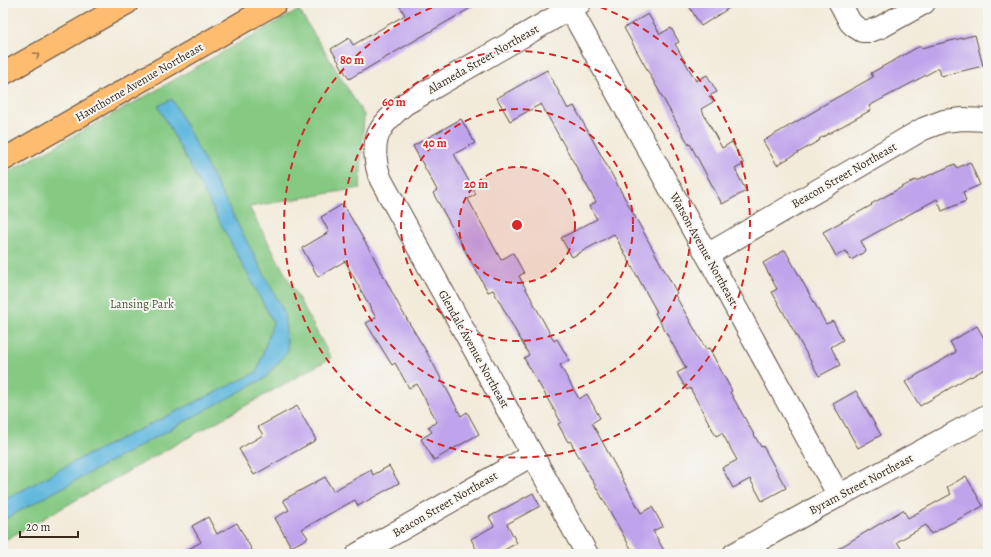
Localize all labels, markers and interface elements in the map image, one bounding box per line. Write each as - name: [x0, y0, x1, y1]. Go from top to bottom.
- street label: Alameda Street Northeast: [424, 21, 542, 98]
- street label: Hawthorne Avenue Northeast: [72, 39, 206, 125]
- one-way arrow: [33, 52, 40, 59]
- text: 80 m: [340, 52, 364, 68]
- text: 60 m: [382, 94, 406, 110]
- text: 40 m: [423, 135, 447, 151]
- street label: Beacon Street Northeast: [789, 138, 899, 212]
- text: 20 m: [464, 176, 488, 192]
- street label: Watson Avenue Northeast: [666, 189, 742, 308]
- centre of rings: [510, 218, 524, 232]
- street label: Glendale Avenue Northeast: [435, 287, 513, 411]
- park label: Lansing Park: [110, 296, 174, 312]
- street label: Byram Street Northeast: [806, 450, 916, 518]
- street label: Beacon Street Northeast: [390, 467, 500, 541]
- scale bar: [20, 513, 78, 539]
- text: 20 m: [26, 519, 50, 535]

